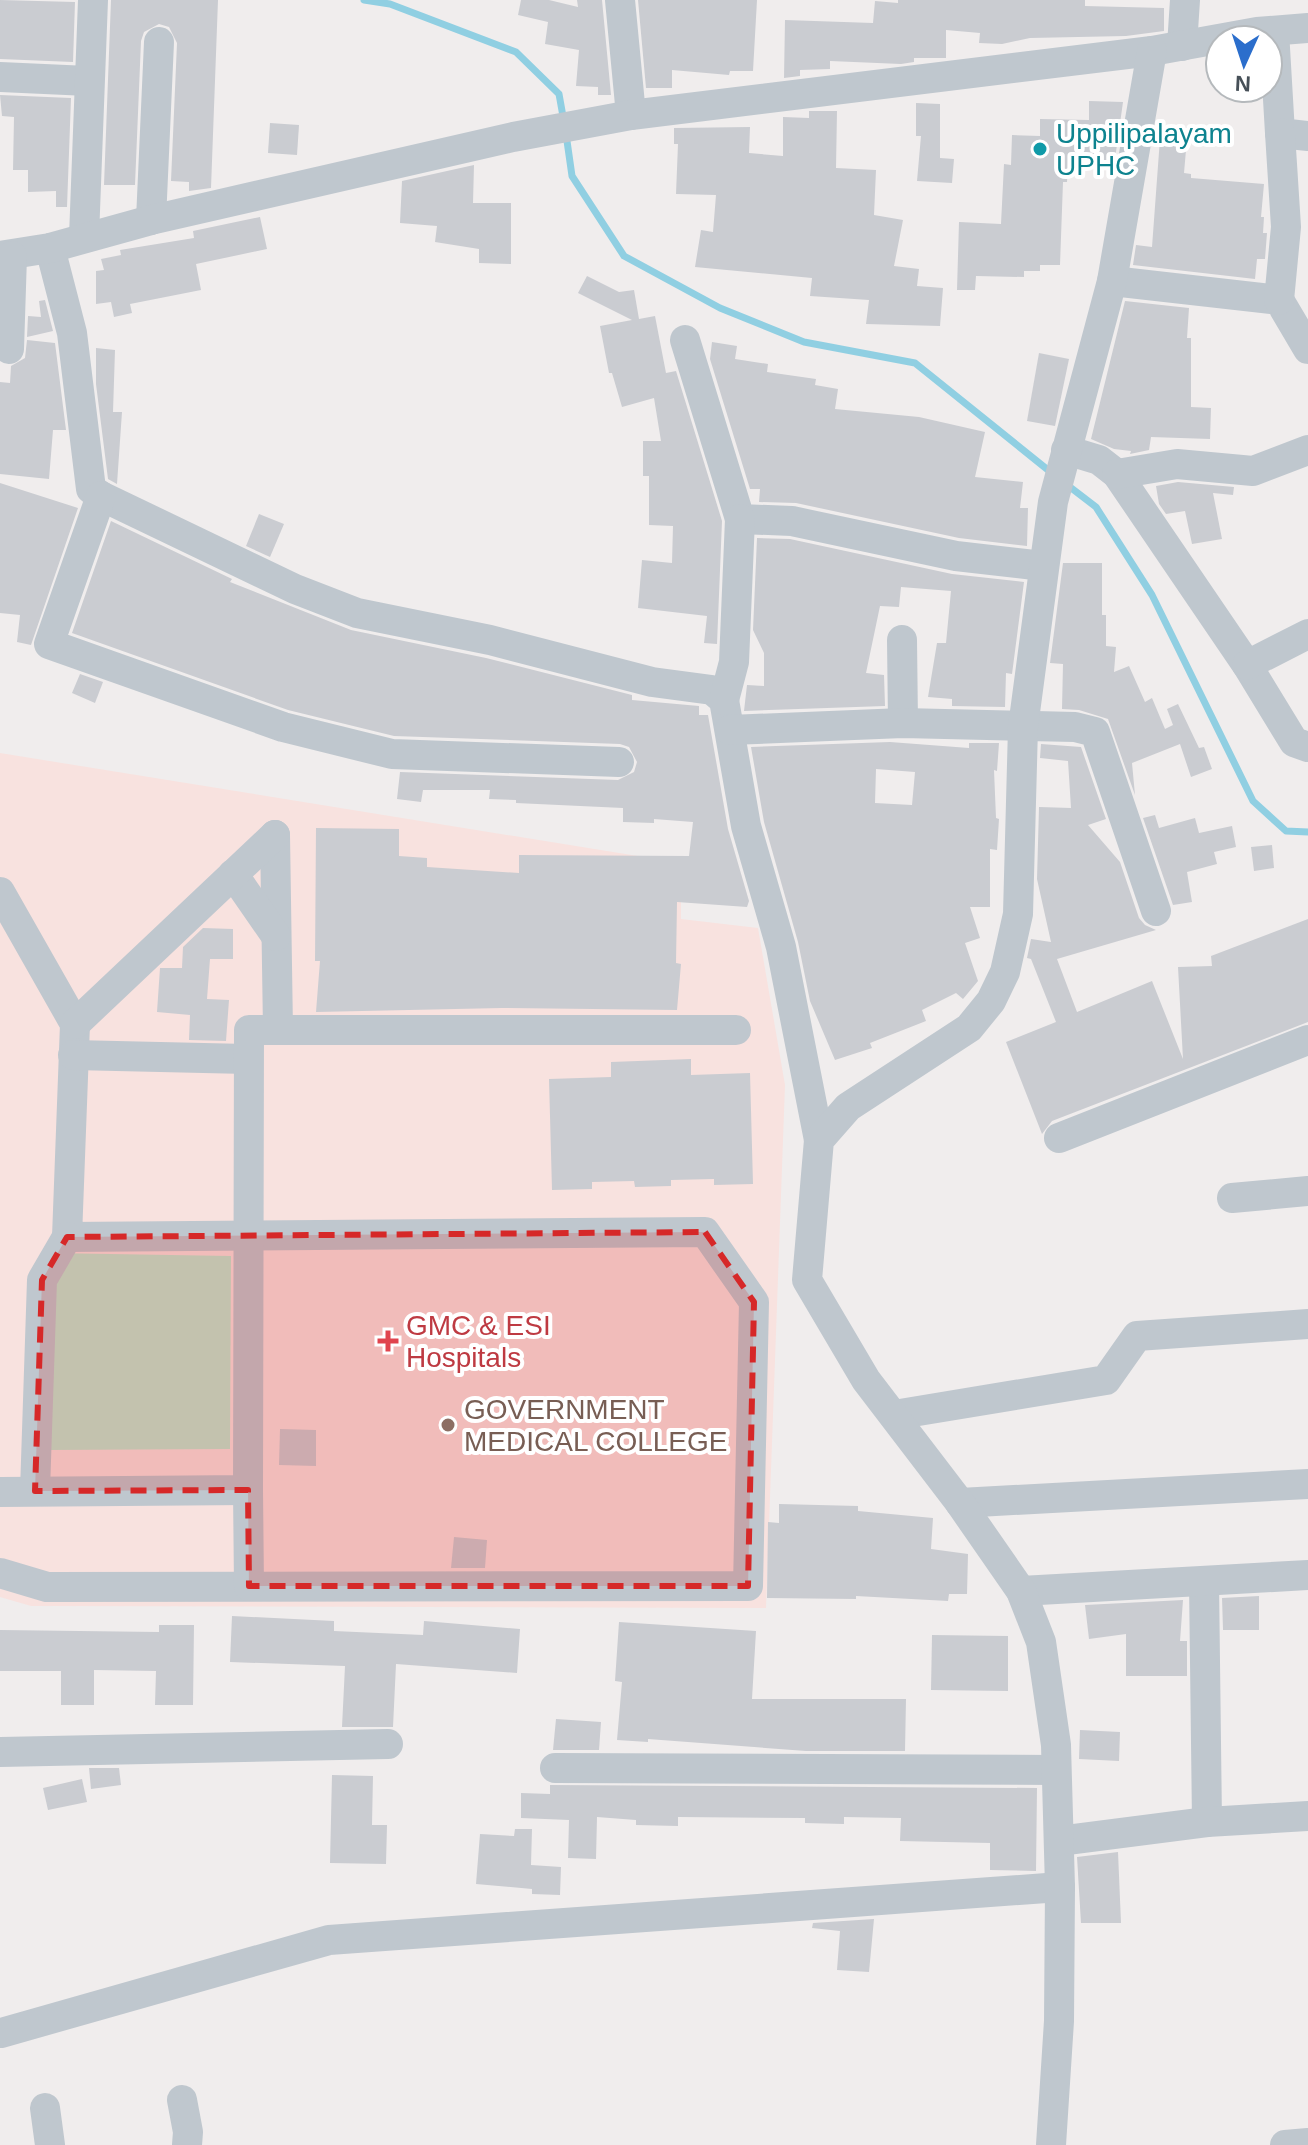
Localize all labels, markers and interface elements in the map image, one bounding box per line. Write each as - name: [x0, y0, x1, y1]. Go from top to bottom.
- north arrow: [1204, 24, 1284, 104]
- text: N: [1234, 71, 1252, 96]
- place label: Uppilipalayam UPHC: [1056, 118, 1232, 181]
- marker: Uppilipalayam UPHC: [1031, 140, 1049, 158]
- place label: GMC & ESI Hospitals: [406, 1310, 551, 1373]
- marker: GMC & ESI Hospitals: [377, 1330, 399, 1352]
- place label: GOVERNMENT MEDICAL COLLEGE: [464, 1394, 727, 1457]
- marker: GOVERNMENT MEDICAL COLLEGE: [439, 1416, 457, 1434]

